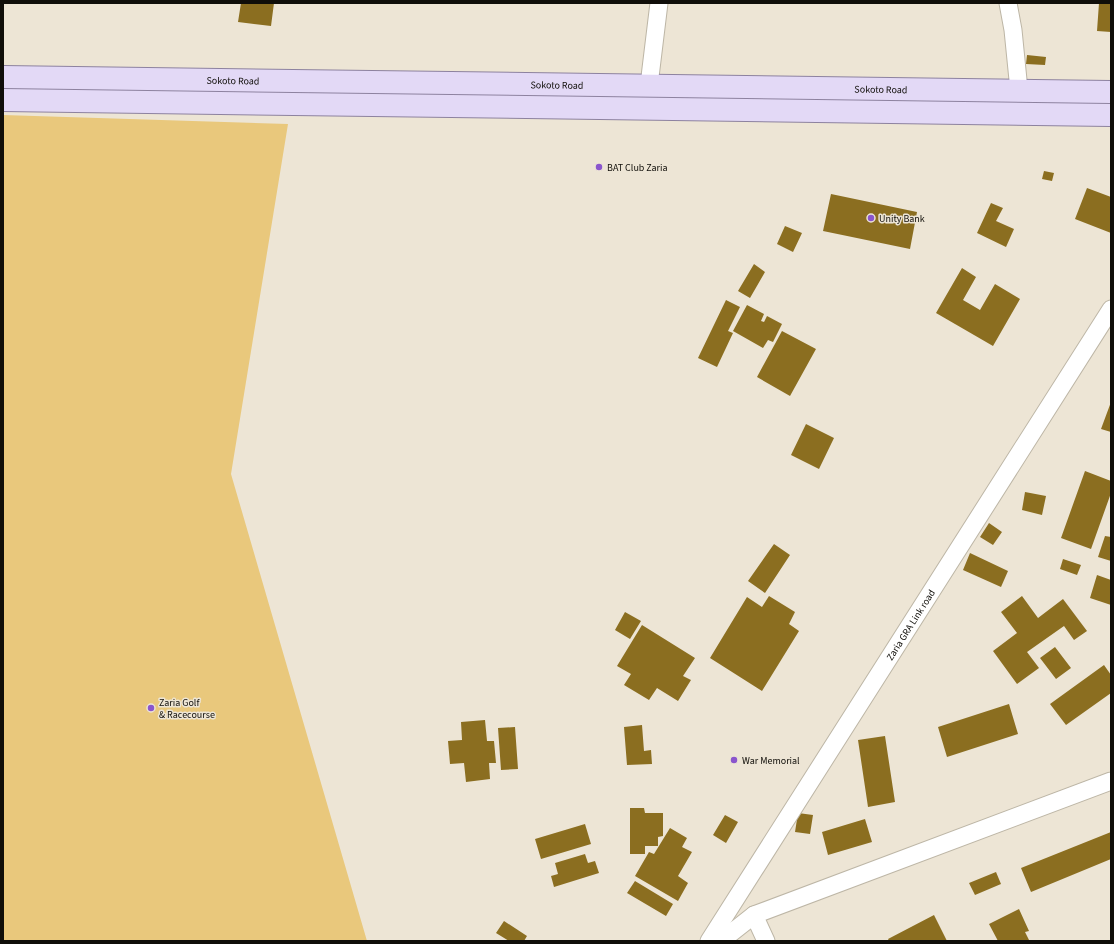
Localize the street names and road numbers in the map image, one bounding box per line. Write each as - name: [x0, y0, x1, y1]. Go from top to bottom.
- street label: Sokoto Road: [206, 74, 260, 88]
- street label: Sokoto Road: [530, 78, 584, 93]
- street label: Sokoto Road: [854, 83, 907, 97]
- street label: Zaria GRA Link road: [883, 587, 939, 663]

